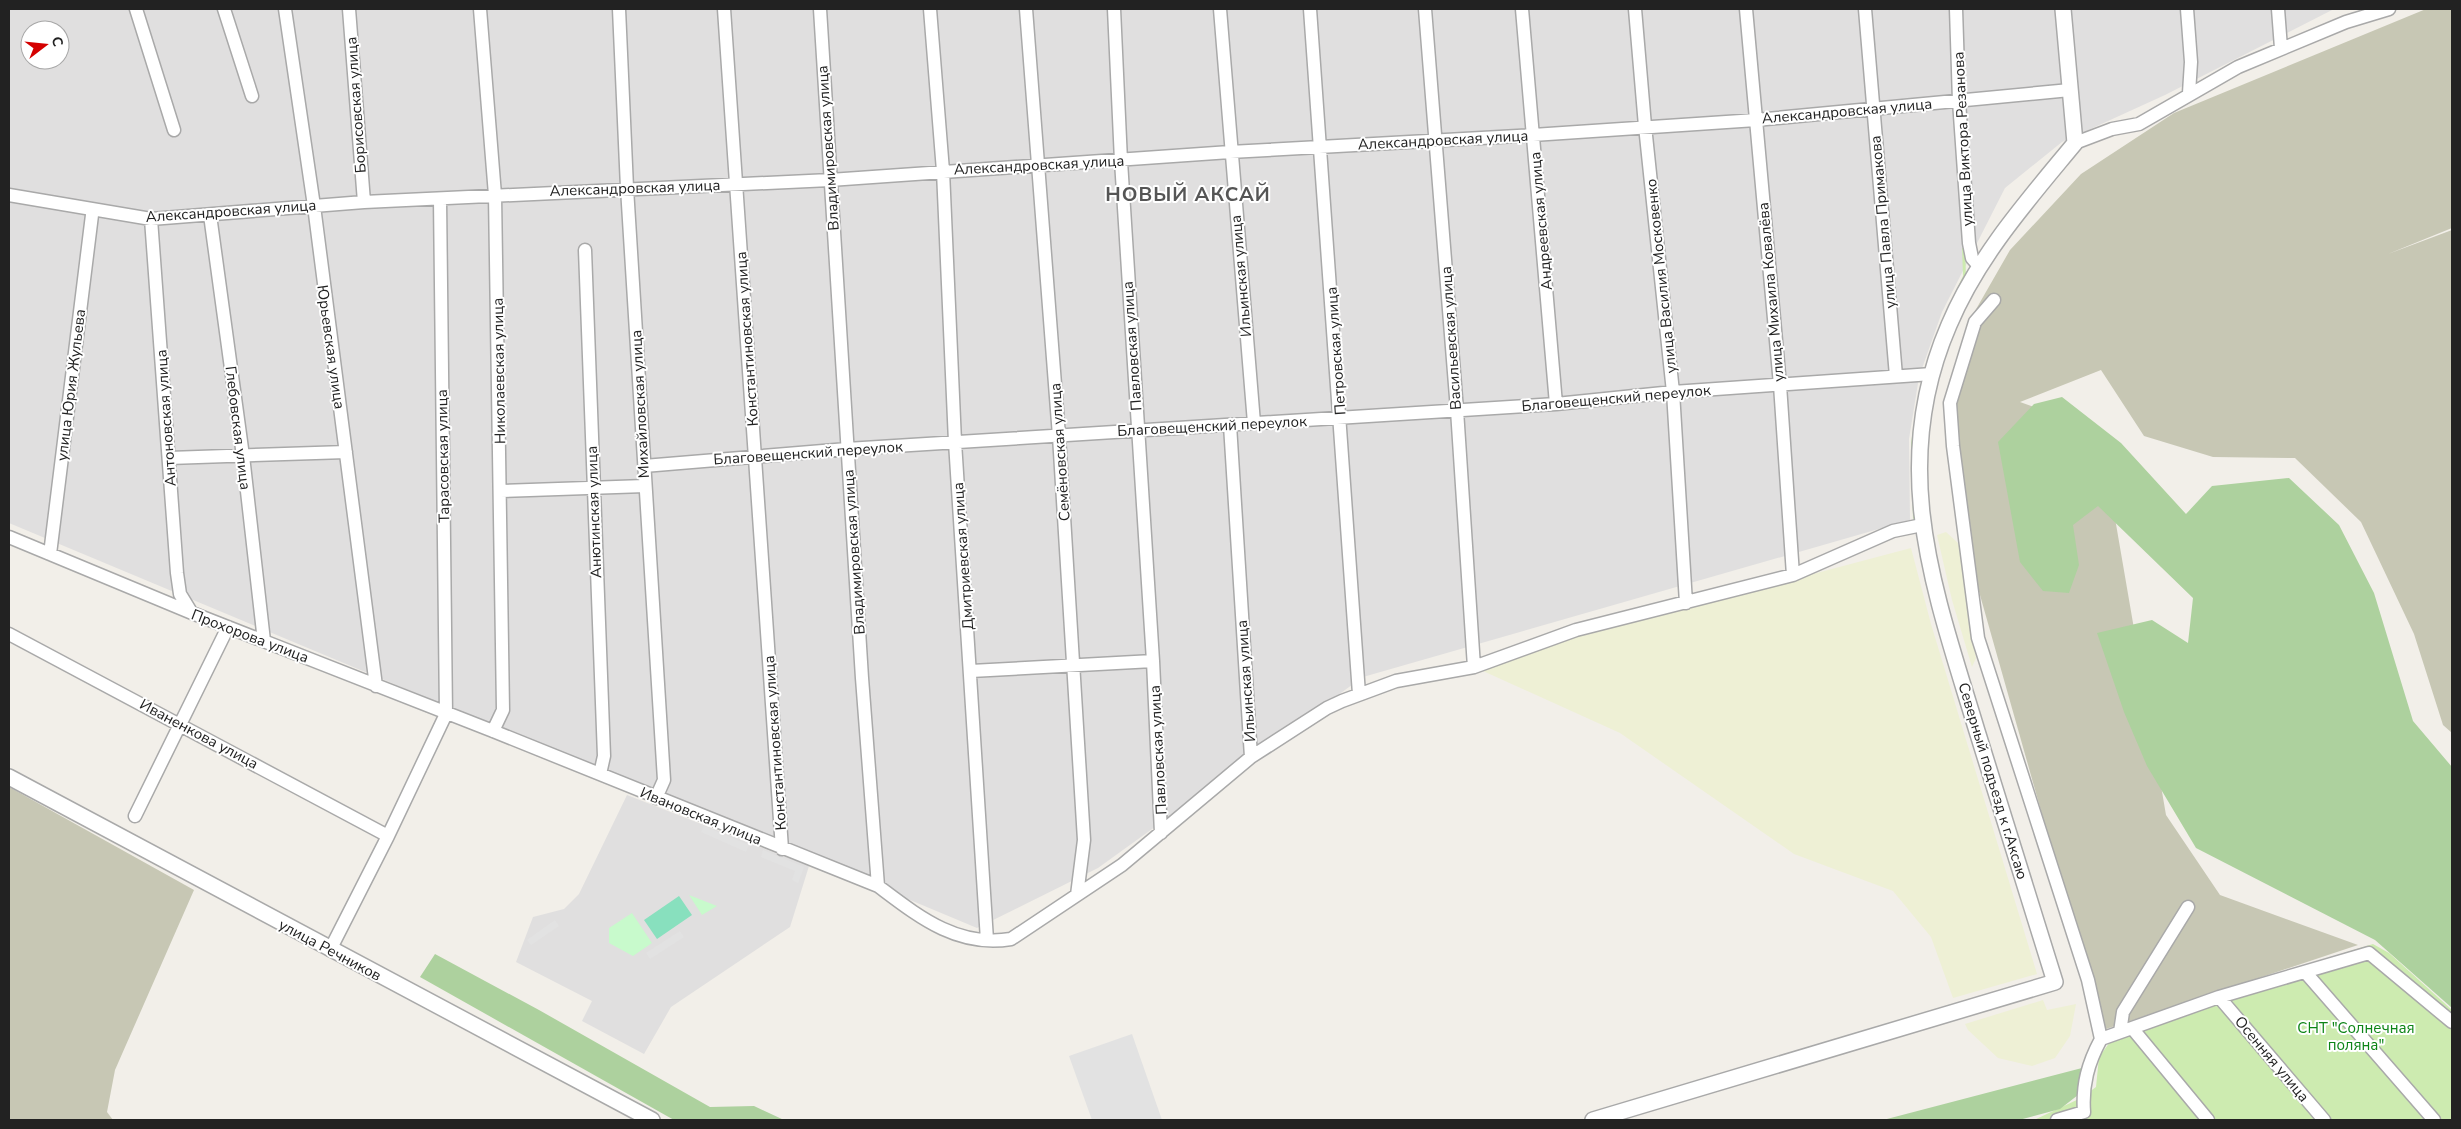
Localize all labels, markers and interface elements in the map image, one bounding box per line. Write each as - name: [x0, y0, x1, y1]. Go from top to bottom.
- north arrow: [20, 20, 70, 70]
- text: С: [47, 34, 68, 49]
- street label: Борисовская улица: [341, 36, 371, 174]
- street label: улица Виктора Резанова: [1948, 51, 1978, 227]
- street label: Владимировская улица: [812, 65, 844, 231]
- street label: Александровская улица: [1761, 94, 1933, 128]
- street label: Александровская улица: [1357, 126, 1529, 154]
- street label: улица Павла Примакова: [1865, 135, 1901, 309]
- street label: Александровская улица: [953, 151, 1125, 179]
- street label: Андреевская улица: [1525, 151, 1557, 291]
- street label: Александровская улица: [549, 175, 721, 201]
- street label: улица Василия Московенко: [1641, 178, 1681, 374]
- district label: НОВЫЙ АКСАЙ: [1105, 181, 1271, 208]
- street label: Александровская улица: [145, 195, 317, 227]
- street label: улица Михаила Ковалёва: [1753, 201, 1789, 383]
- street label: Ильинская улица: [1226, 214, 1256, 338]
- street label: Константиновская улица: [731, 251, 763, 427]
- street label: Васильевская улица: [1436, 266, 1466, 410]
- street label: Павловская улица: [1117, 281, 1147, 411]
- street label: Юрьевская улица: [312, 284, 350, 410]
- street label: Петровская улица: [1322, 286, 1350, 416]
- street label: Николаевская улица: [488, 298, 510, 444]
- street label: улица Юрия Жульева: [52, 308, 90, 462]
- street label: Михайловская улица: [626, 329, 654, 479]
- street label: Антоновская улица: [151, 349, 181, 487]
- street label: Глебовская улица: [220, 365, 256, 491]
- street label: Благовещенский переулок: [1521, 380, 1712, 416]
- street label: Семёновская улица: [1045, 382, 1075, 522]
- street label: Тарасовская улица: [432, 389, 454, 523]
- street label: Благовещенский переулок: [1117, 411, 1307, 441]
- street label: Благовещенский переулок: [713, 436, 903, 470]
- street label: Анютинская улица: [582, 446, 606, 578]
- street label: Владимировская улица: [838, 469, 870, 635]
- street label: Дмитриевская улица: [948, 482, 978, 630]
- street label: Прохорова улица: [188, 604, 312, 668]
- street label: Ильинская улица: [1232, 619, 1260, 743]
- street label: Константиновская улица: [759, 655, 791, 831]
- street label: Северный подъезд к г.Аксаю: [1953, 680, 2033, 882]
- street label: Павловская улица: [1145, 685, 1171, 815]
- street label: Иваненкова улица: [136, 694, 262, 774]
- street label: Ивановская улица: [637, 782, 765, 850]
- street label: улица Речников: [275, 915, 385, 985]
- street label: Осенняя улица: [2230, 1012, 2314, 1106]
- park label: СНТ "Солнечная поляна": [2297, 1018, 2415, 1055]

